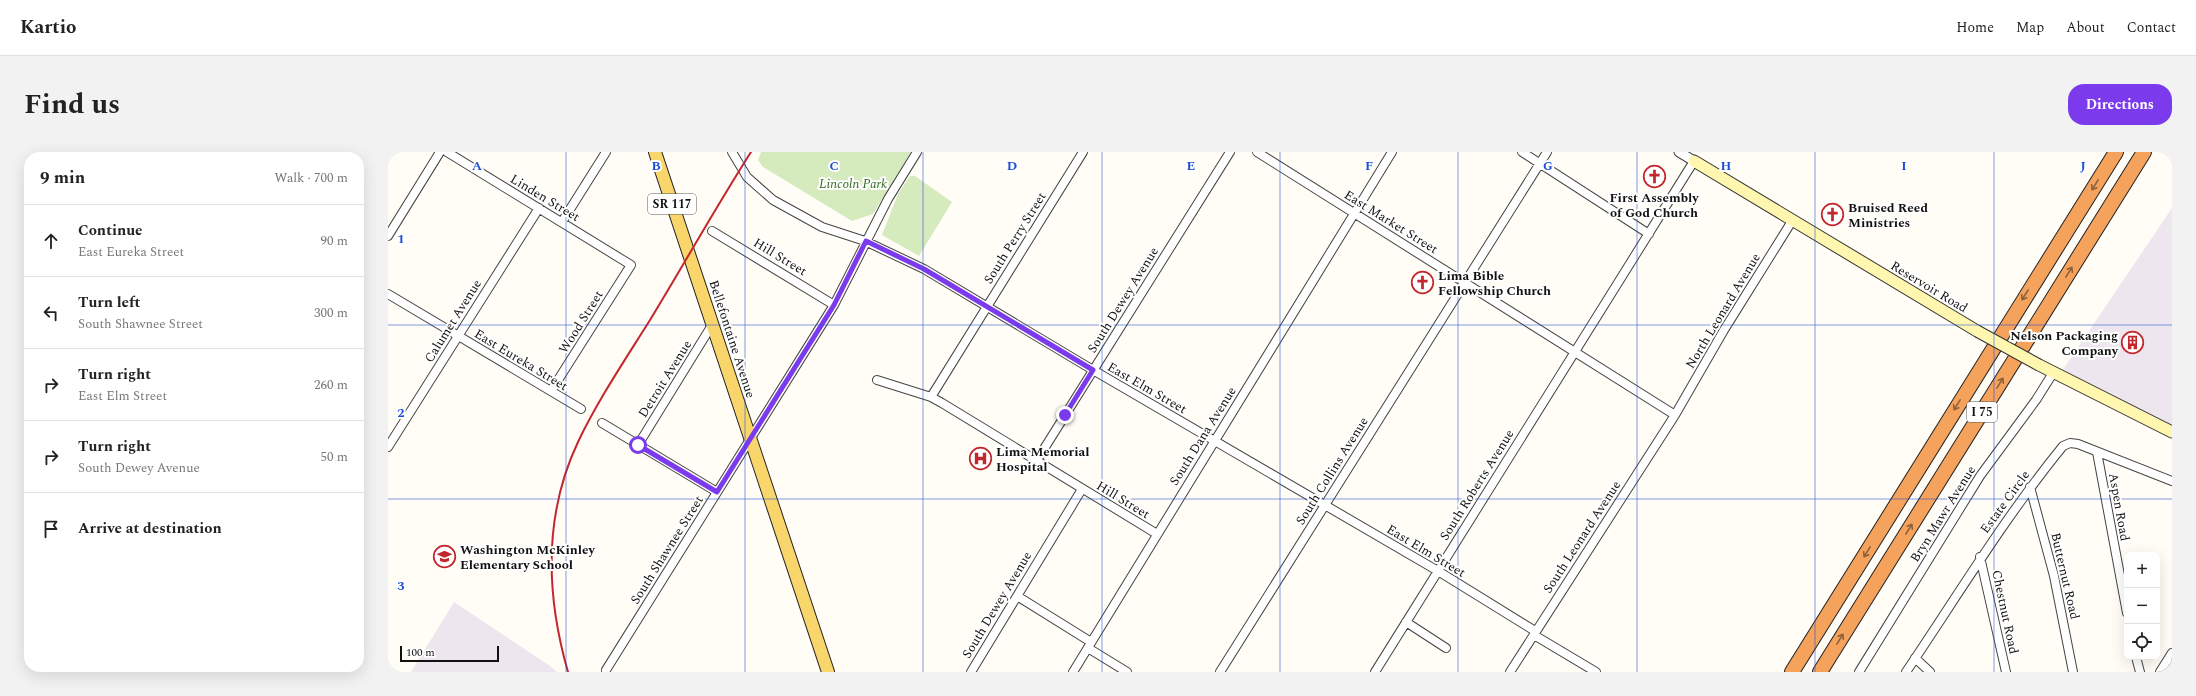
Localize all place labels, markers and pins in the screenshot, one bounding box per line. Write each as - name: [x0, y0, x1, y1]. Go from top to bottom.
- church icon: First Assembly of God Church: [1641, 163, 1667, 189]
- place label: First Assembly of God Church: [1609, 188, 1699, 223]
- place label: Bruised Reed Ministries: [1848, 198, 1928, 233]
- church icon: Bruised Reed Ministries: [1820, 202, 1846, 228]
- place label: Lima Bible Fellowship Church: [1438, 266, 1551, 301]
- church icon: Lima Bible Fellowship Church: [1410, 270, 1436, 296]
- place label: Nelson Packaging Company: [2010, 326, 2119, 361]
- building icon: Nelson Packaging Company: [2120, 330, 2146, 356]
- place label: Lima Memorial Hospital: [996, 442, 1089, 477]
- hospital icon: Lima Memorial Hospital: [968, 446, 994, 472]
- place label: Washington McKinley Elementary School: [460, 540, 596, 575]
- school or university icon: Washington McKinley Elementary School: [432, 544, 458, 570]

